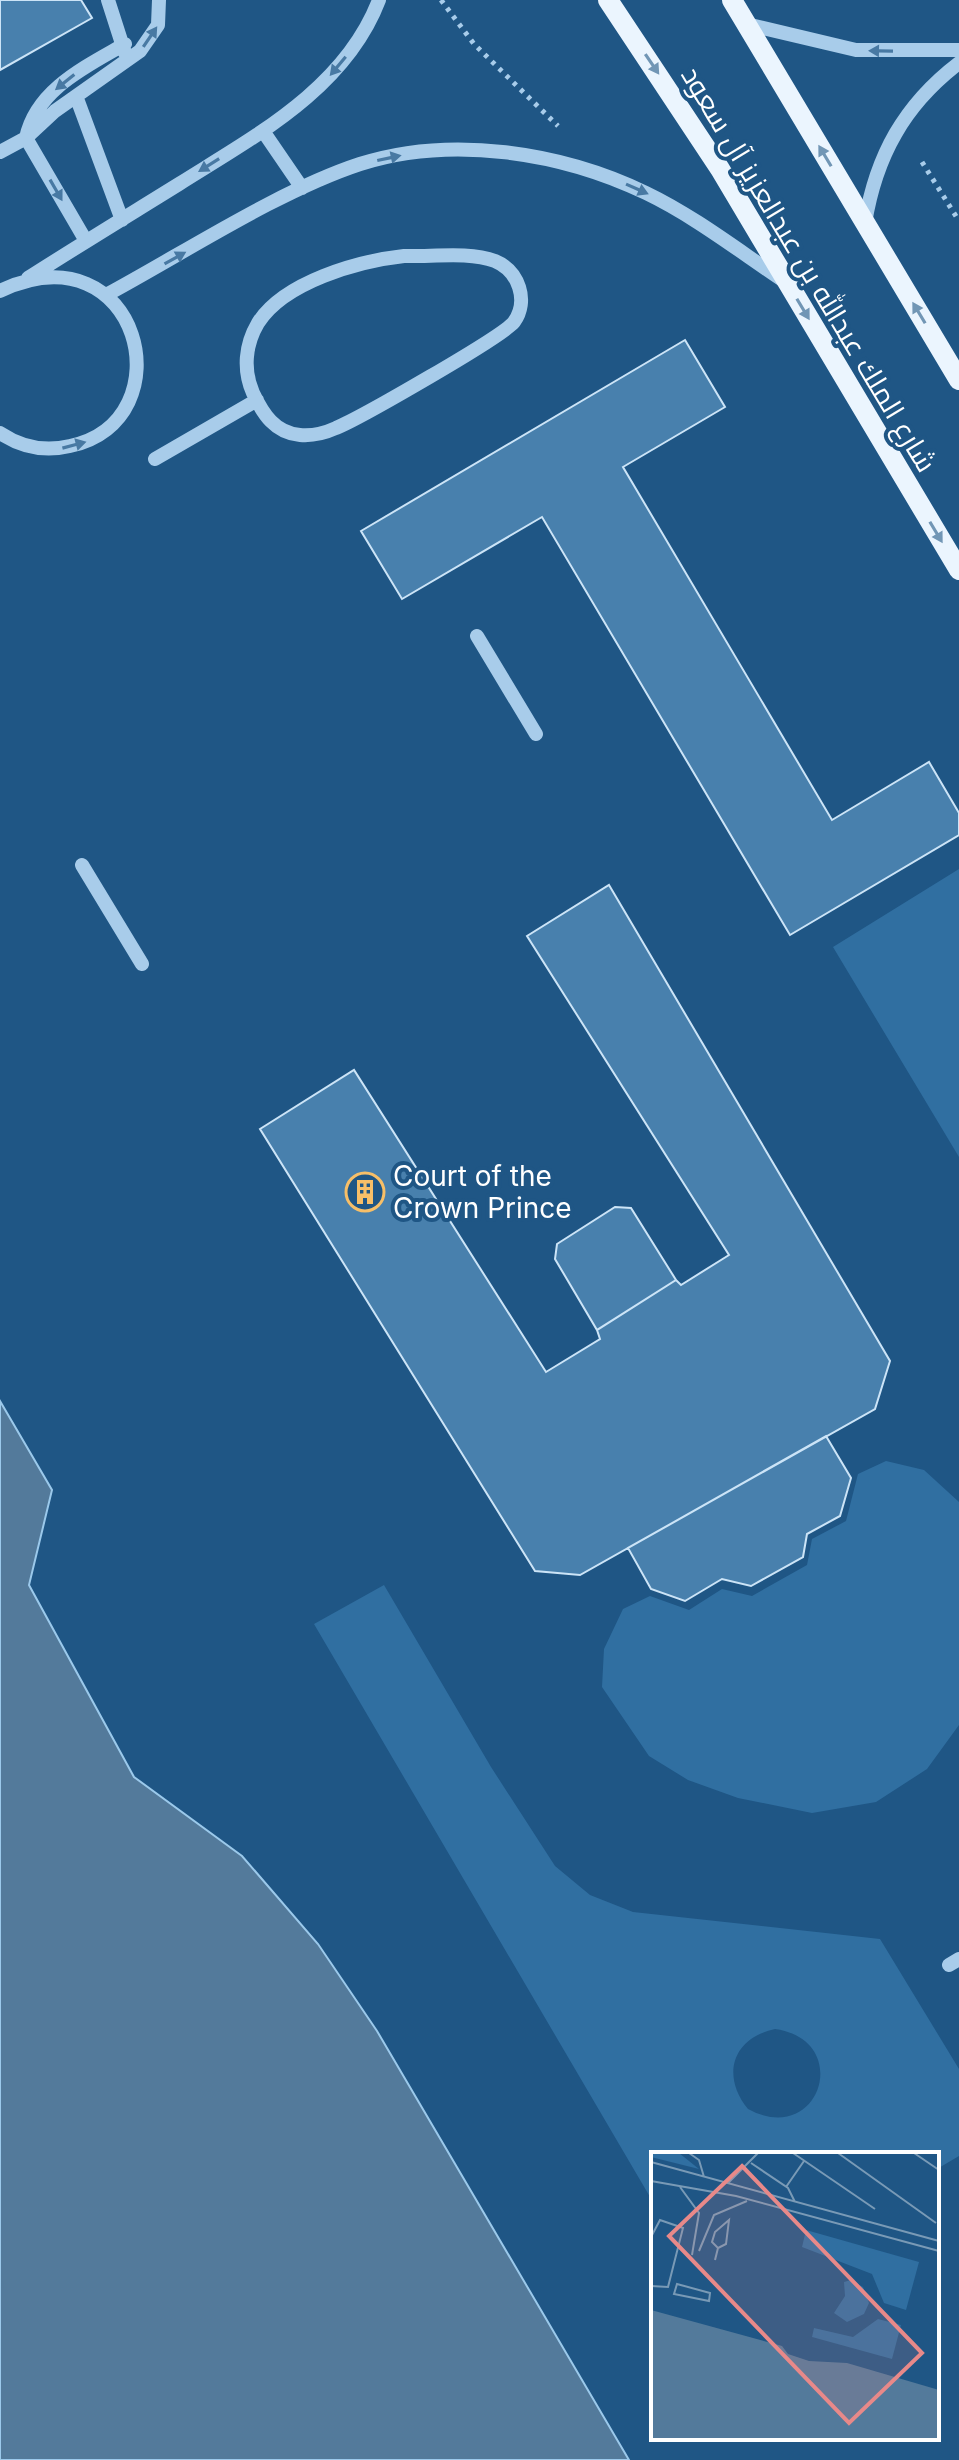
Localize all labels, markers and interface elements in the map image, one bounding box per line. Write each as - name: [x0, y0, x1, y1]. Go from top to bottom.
- one-way arrow: [142, 26, 158, 48]
- one-way arrow: [868, 45, 893, 57]
- one-way arrow: [644, 54, 659, 75]
- one-way arrow: [330, 55, 347, 75]
- street label: شارع الملك عبدالله بن عبدالعزيز آل سعود: [672, 60, 945, 479]
- one-way arrow: [55, 73, 75, 90]
- one-way arrow: [818, 145, 832, 167]
- one-way arrow: [377, 151, 402, 164]
- one-way arrow: [198, 158, 220, 172]
- one-way arrow: [49, 179, 63, 201]
- one-way arrow: [626, 183, 649, 196]
- one-way arrow: [163, 251, 186, 265]
- one-way arrow: [795, 298, 809, 320]
- one-way arrow: [912, 302, 926, 324]
- one-way arrow: [61, 438, 86, 450]
- one-way arrow: [929, 521, 943, 543]
- place label: Court of the Crown Prince: [393, 1159, 572, 1225]
- building icon: Court of the Crown Prince: [344, 1171, 386, 1213]
- inset map: [651, 2152, 939, 2440]

